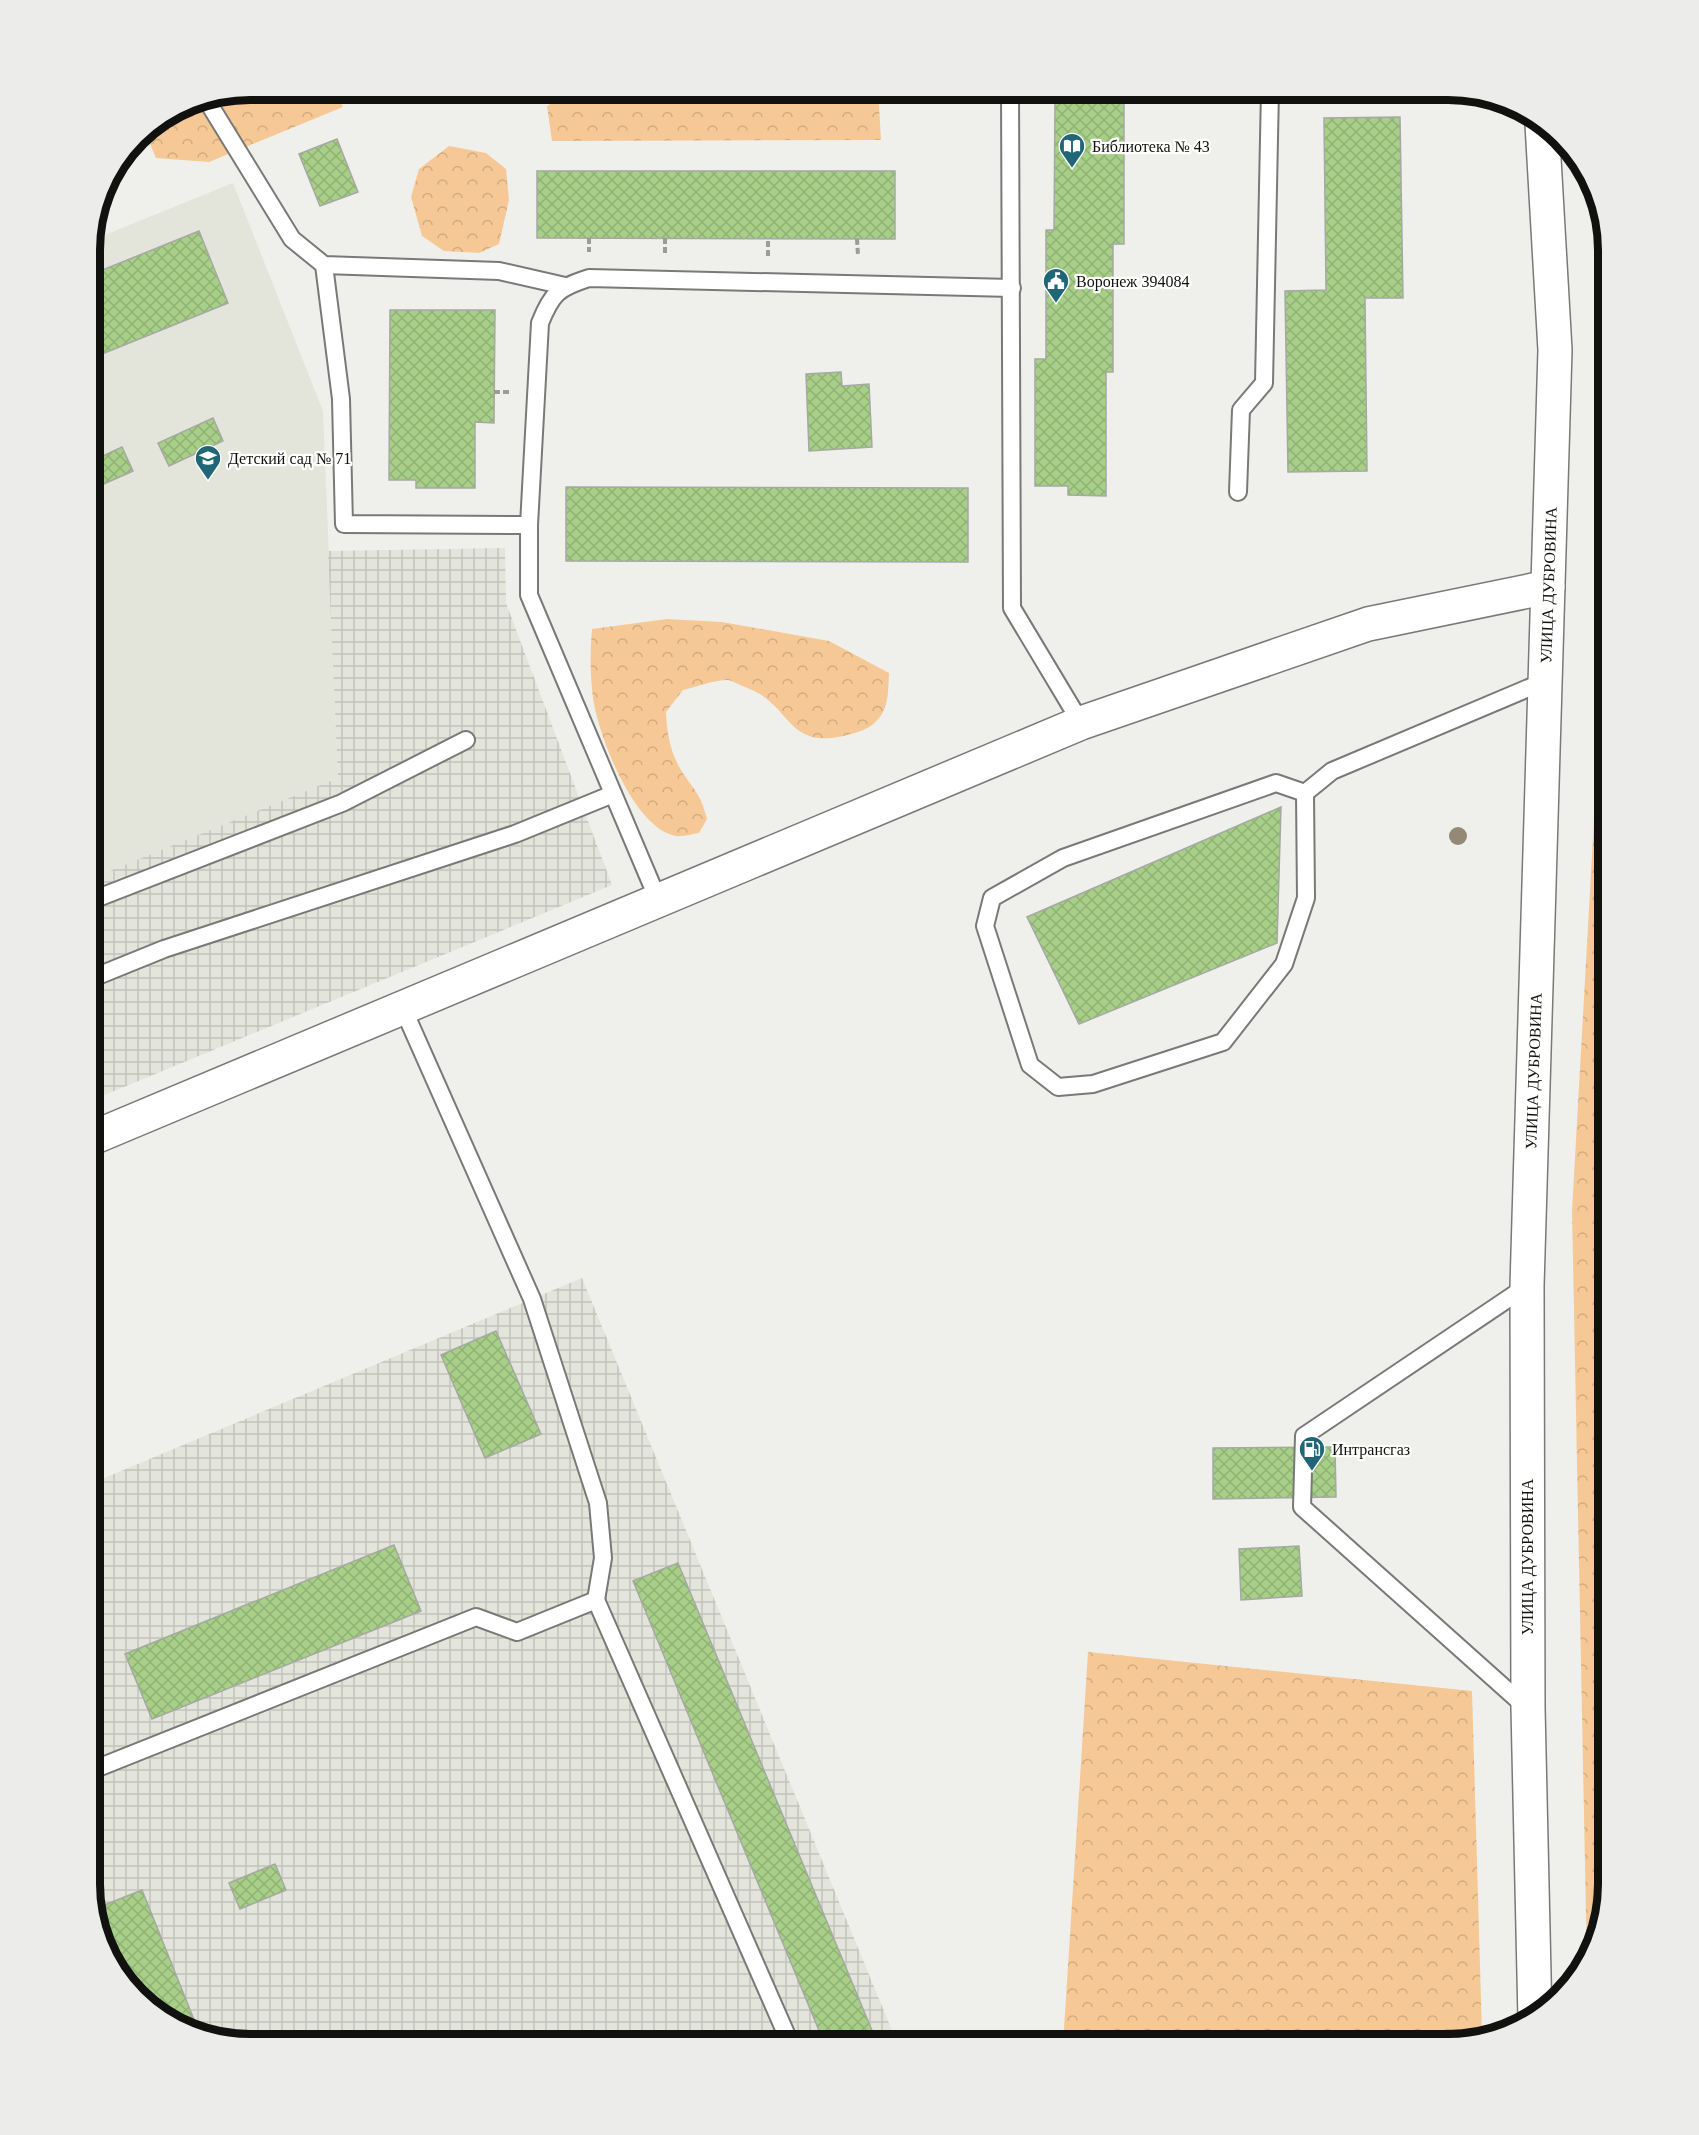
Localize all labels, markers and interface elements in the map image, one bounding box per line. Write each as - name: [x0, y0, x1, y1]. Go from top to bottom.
- library icon: Библиотека № 43: [1057, 131, 1087, 169]
- place label: Библиотека № 43: [1092, 138, 1210, 155]
- public building icon: Воронеж 394084: [1041, 266, 1071, 304]
- place label: Воронеж 394084: [1076, 273, 1189, 291]
- school or university icon: Детский сад № 71: [193, 443, 223, 481]
- place label: Детский сад № 71: [228, 450, 351, 468]
- street label: УЛИЦА ДУБРОВИНА: [1537, 506, 1561, 664]
- street label: УЛИЦА ДУБРОВИНА: [1522, 992, 1546, 1150]
- fuel station icon: Интрансгаз: [1297, 1434, 1327, 1472]
- place label: Интрансгаз: [1332, 1441, 1410, 1459]
- street label: УЛИЦА ДУБРОВИНА: [1519, 1478, 1537, 1635]

